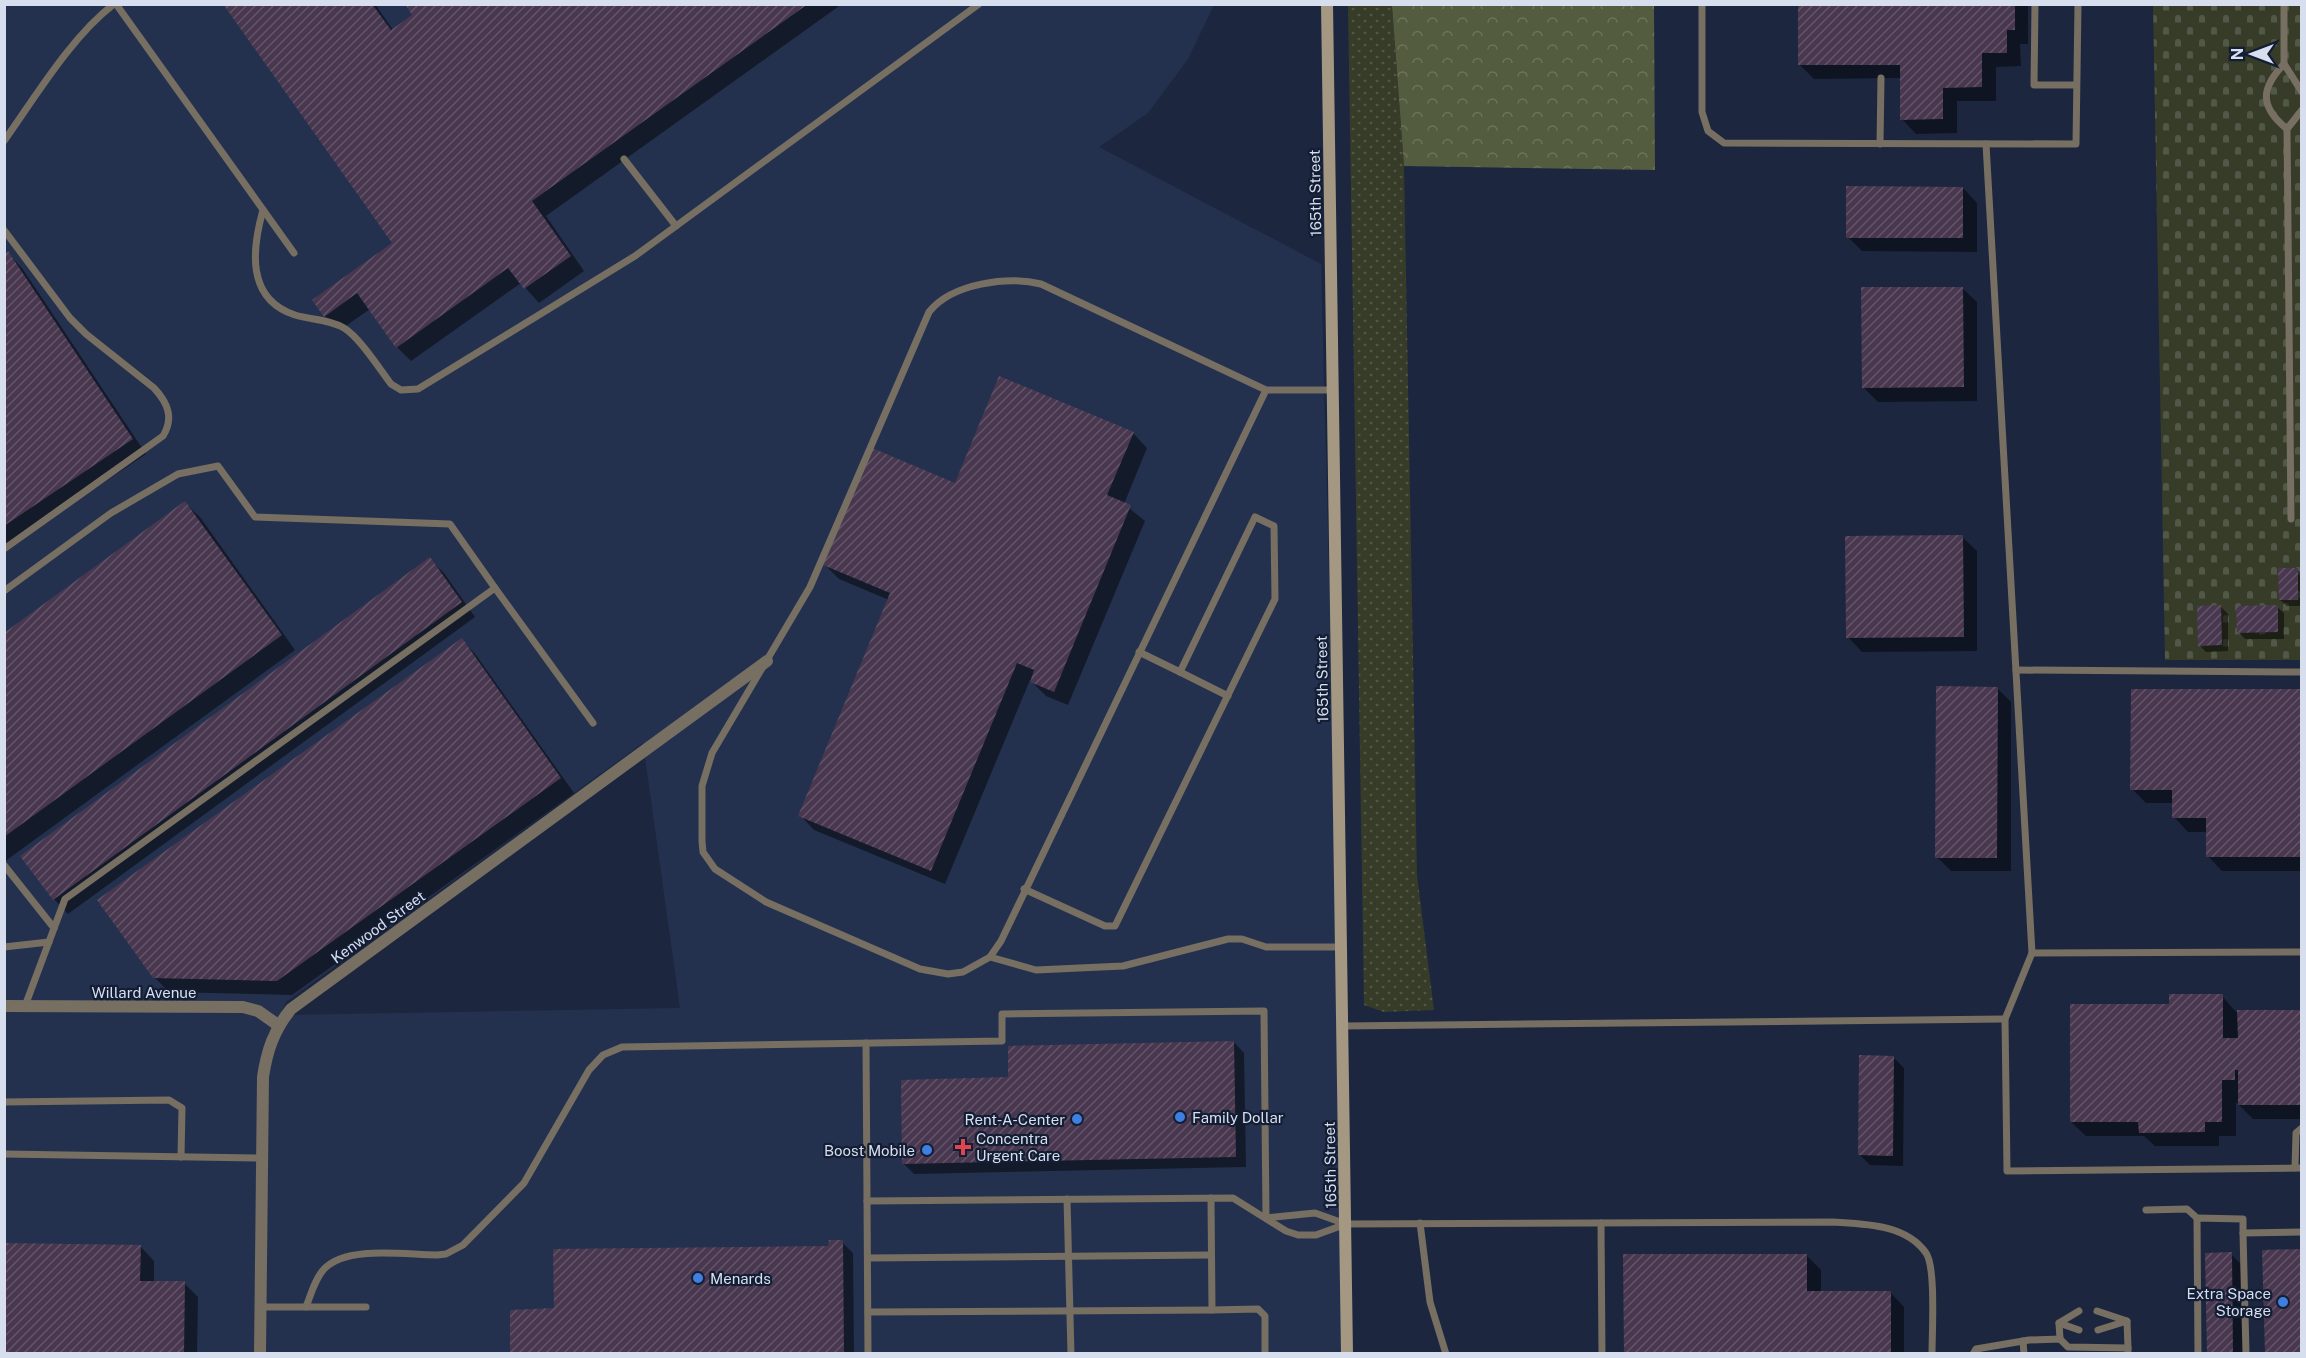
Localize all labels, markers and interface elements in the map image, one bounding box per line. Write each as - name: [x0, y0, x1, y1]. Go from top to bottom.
- north arrow: [2222, 24, 2282, 84]
- text: N: [2228, 48, 2247, 60]
- street label: 165th Street: [1306, 149, 1324, 237]
- street label: 165th Street: [1313, 635, 1331, 723]
- street label: Kenwood Street: [328, 887, 428, 967]
- street label: Willard Avenue: [91, 984, 197, 1001]
- place label: Family Dollar: [1192, 1109, 1284, 1126]
- marker: Family Dollar: [1173, 1110, 1187, 1124]
- place label: Rent-A-Center: [965, 1111, 1065, 1128]
- marker: Rent-A-Center: [1070, 1112, 1084, 1126]
- street label: 165th Street: [1321, 1121, 1339, 1209]
- place label: Concentra Urgent Care: [976, 1130, 1060, 1164]
- marker: Concentra Urgent Care: [954, 1138, 972, 1156]
- place label: Boost Mobile: [824, 1142, 915, 1159]
- marker: Boost Mobile: [920, 1143, 934, 1157]
- place label: Menards: [710, 1270, 771, 1287]
- marker: Menards: [691, 1271, 705, 1285]
- place label: Extra Space Storage: [2187, 1285, 2271, 1319]
- marker: Extra Space Storage: [2276, 1295, 2290, 1309]

